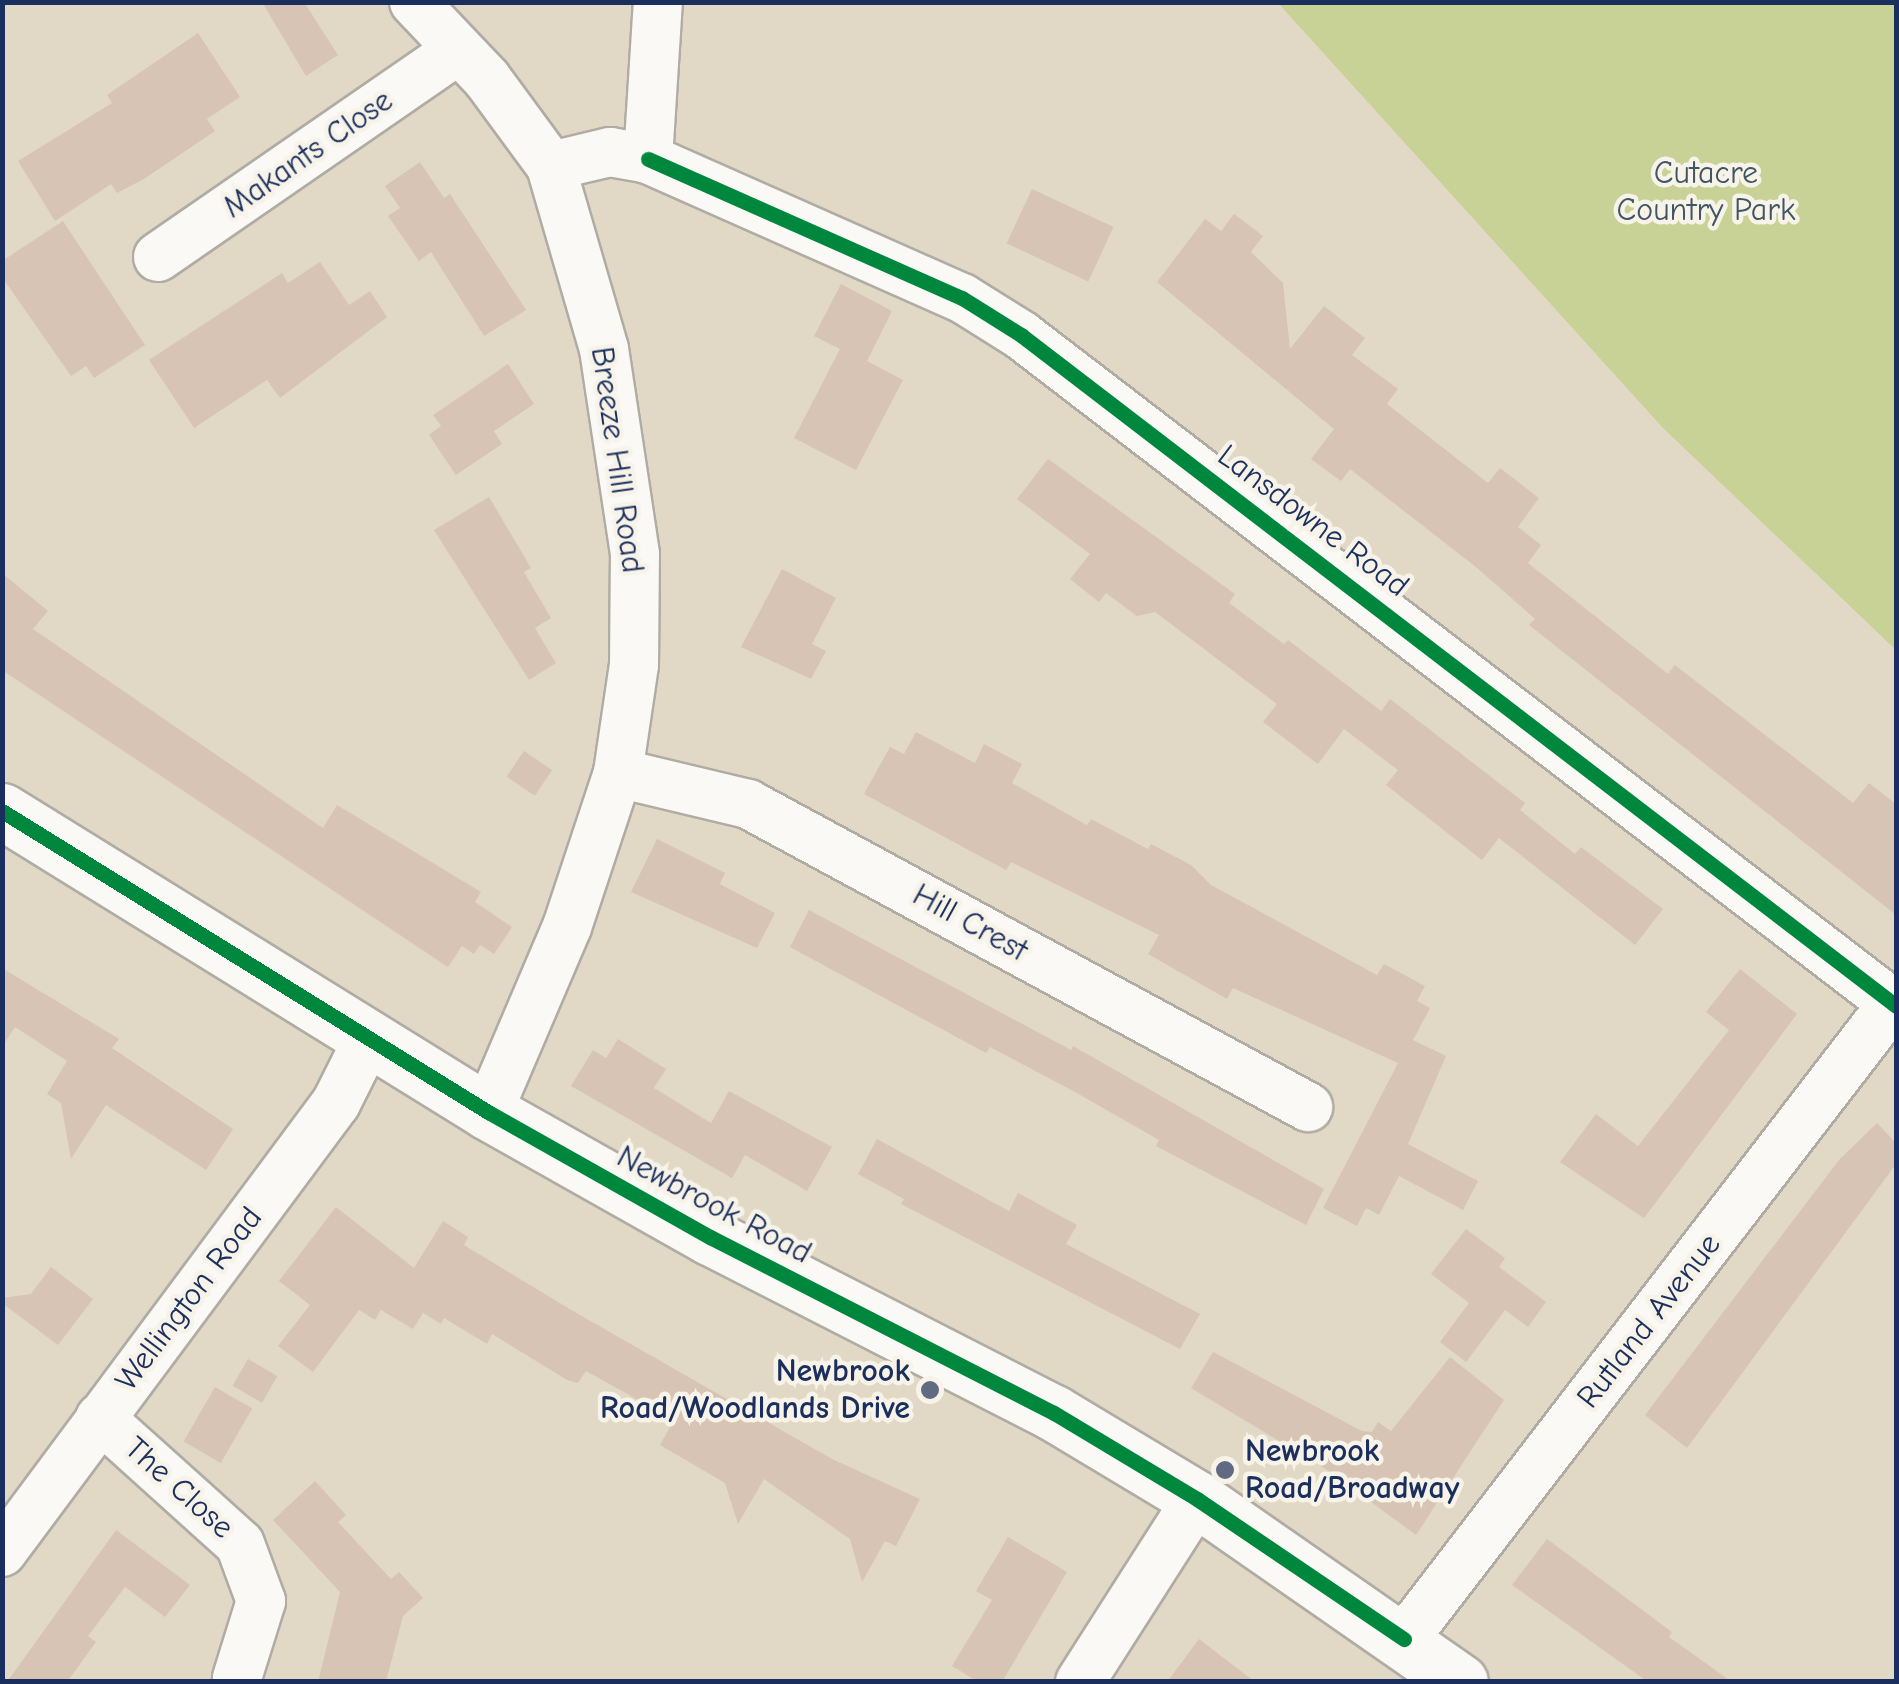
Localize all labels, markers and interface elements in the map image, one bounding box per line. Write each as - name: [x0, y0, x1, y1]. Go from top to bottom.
- street label: Makants Close: [216, 81, 400, 227]
- park label: Cutacre Country Park: [1617, 155, 1795, 230]
- street label: Breeze Hill Road: [582, 344, 652, 576]
- street label: Lansdowne Road: [1210, 437, 1416, 605]
- street label: Hill Crest: [906, 876, 1034, 970]
- street label: Newbrook Road: [610, 1138, 818, 1272]
- street label: Wellington Road: [107, 1200, 271, 1398]
- street label: Rutland Avenue: [1569, 1226, 1729, 1416]
- place label: Newbrook Road/Woodlands Drive: [600, 1353, 910, 1428]
- marker: Newbrook Road/Woodlands Drive: [919, 1379, 941, 1401]
- street label: The Close: [117, 1429, 241, 1547]
- place label: Newbrook Road/Broadway: [1245, 1433, 1459, 1508]
- marker: Newbrook Road/Broadway: [1214, 1459, 1236, 1481]

